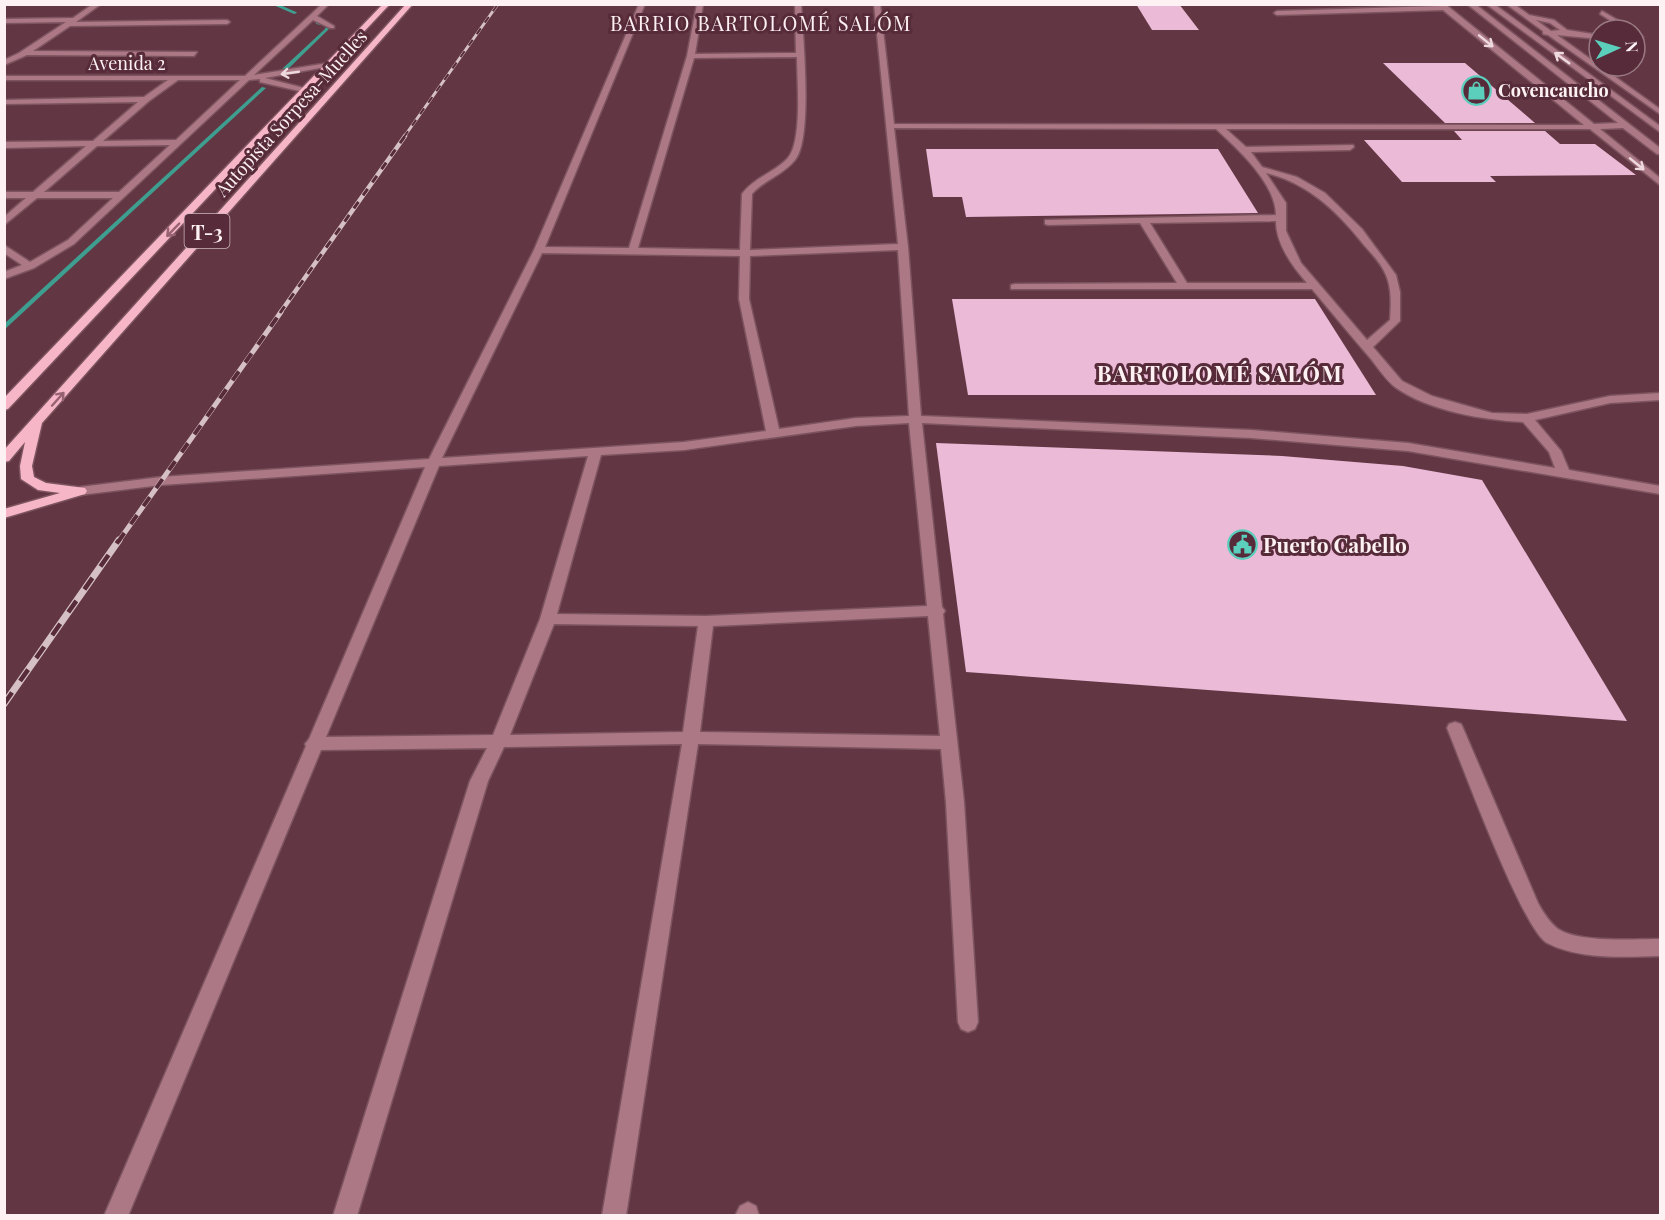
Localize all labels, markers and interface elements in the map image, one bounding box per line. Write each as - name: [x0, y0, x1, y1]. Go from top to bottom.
- district label: BARRIO BARTOLOMÉ SALÓM: [610, 9, 912, 36]
- north arrow: [1587, 18, 1647, 78]
- street label: Autopista Sorpesa-Muelles: [209, 25, 372, 202]
- one-way arrow: [1477, 35, 1493, 48]
- text: N: [1622, 40, 1643, 54]
- street label: Avenida 2: [87, 51, 166, 75]
- one-way arrow: [1555, 52, 1571, 65]
- one-way arrow: [281, 67, 300, 78]
- shop icon: Covencaucho: [1461, 74, 1493, 106]
- place label: Covencaucho: [1498, 78, 1609, 102]
- one-way arrow: [1629, 157, 1645, 170]
- road number: T-3: [184, 214, 230, 248]
- one-way arrow: [166, 222, 180, 237]
- district label: BARTOLOMÉ SALÓM: [1097, 358, 1343, 388]
- one-way arrow: [51, 392, 65, 407]
- public building icon: Puerto Cabello: [1226, 528, 1258, 560]
- place label: Puerto Cabello: [1263, 530, 1407, 558]

